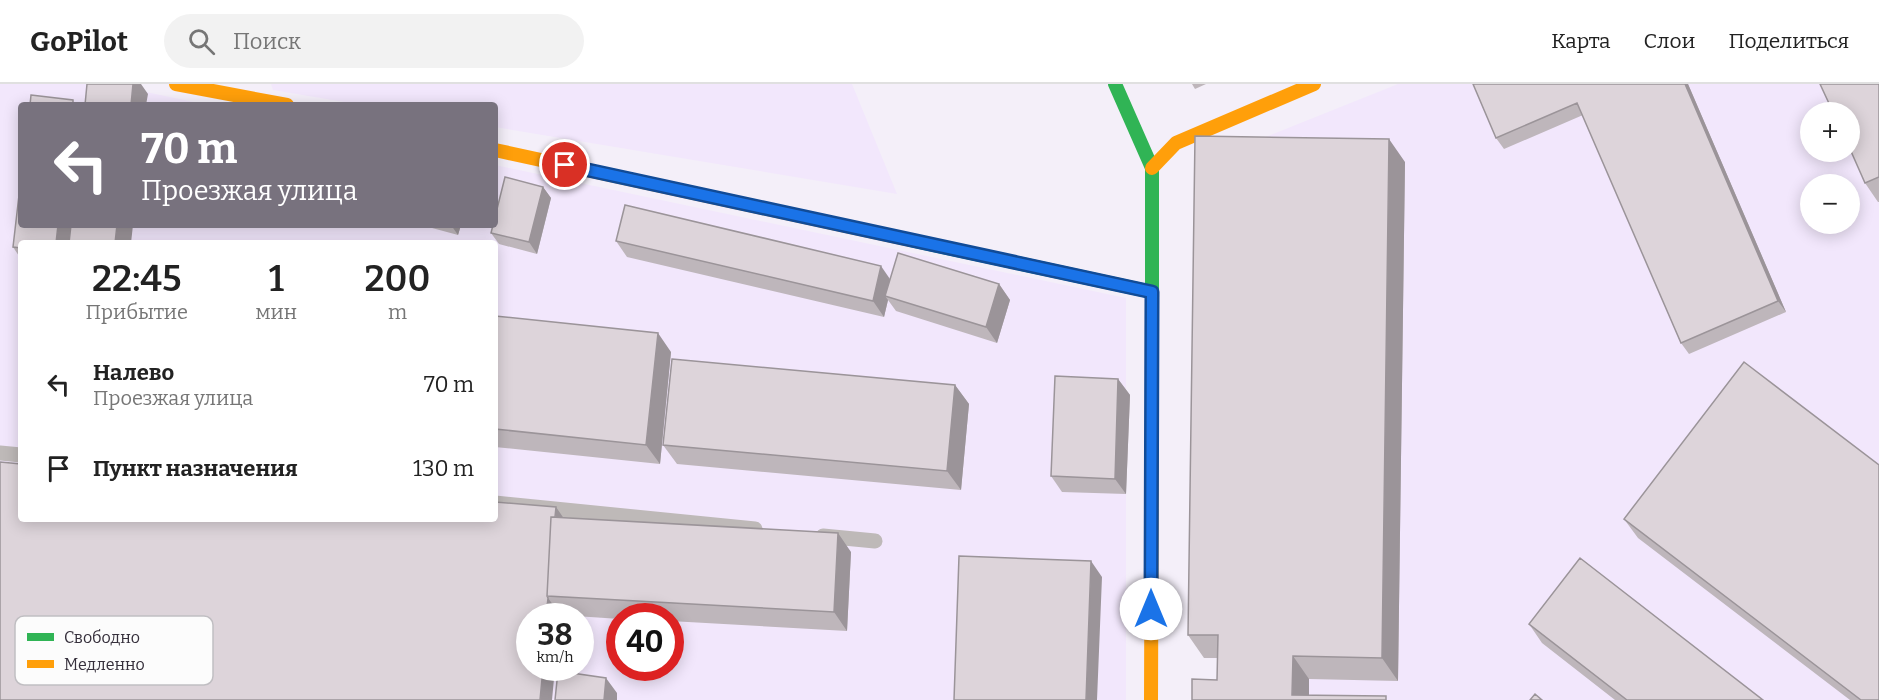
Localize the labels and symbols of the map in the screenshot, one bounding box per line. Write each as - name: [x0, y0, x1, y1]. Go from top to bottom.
- pin: [539, 139, 590, 190]
- position arrow: [1119, 577, 1183, 641]
- speed limit sign: 40: [606, 603, 684, 681]
- legend: [15, 616, 213, 685]
- text: Свободно: [64, 628, 140, 647]
- text: Медленно: [64, 655, 145, 674]

